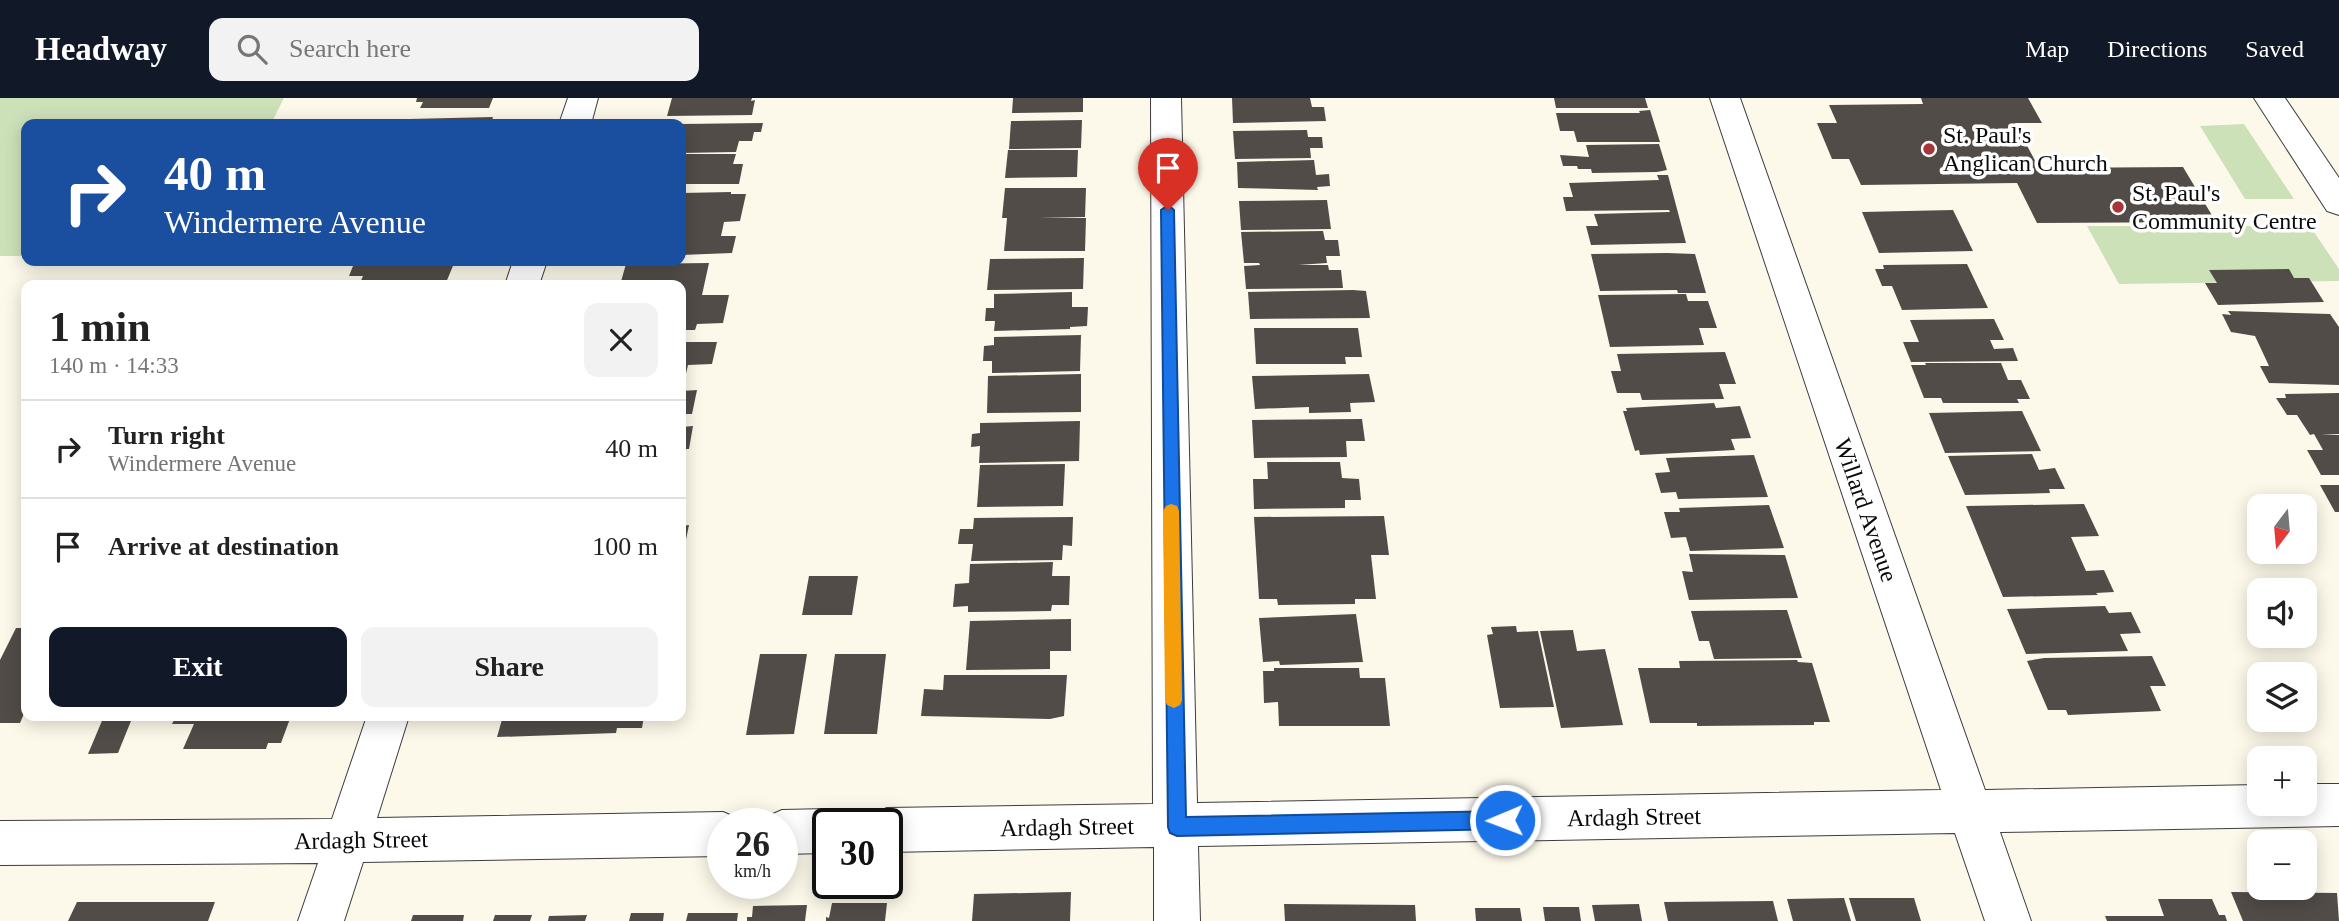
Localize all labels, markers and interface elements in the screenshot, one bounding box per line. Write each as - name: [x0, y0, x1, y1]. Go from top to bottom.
- search box: [209, 18, 699, 81]
- icon: search: [233, 30, 271, 68]
- text: Headway: [35, 31, 167, 67]
- text: Search here: [289, 34, 411, 63]
- text: Map: [2025, 36, 2069, 62]
- text: Directions: [2107, 36, 2207, 62]
- text: Saved: [2245, 36, 2304, 62]
- place label: St. Paul's Anglican Church: [1943, 122, 2108, 176]
- pin: [1138, 138, 1198, 210]
- marker: St. Paul's Anglican Church: [1921, 141, 1937, 157]
- text: 40 m: [164, 146, 266, 201]
- icon: right: [49, 147, 140, 238]
- icon: arrive: [1149, 149, 1187, 187]
- place label: St. Paul's Community Centre: [2132, 180, 2317, 234]
- marker: St. Paul's Community Centre: [2110, 199, 2126, 215]
- text: Windermere Avenue: [164, 204, 426, 240]
- button: close: [584, 303, 658, 377]
- text: 1 min: [49, 304, 151, 350]
- text: 140 m · 14:33: [49, 353, 179, 378]
- text: Turn right: [108, 421, 225, 450]
- icon: right: [49, 430, 87, 468]
- text: 40 m: [605, 434, 658, 463]
- street label: Willard Avenue: [1829, 435, 1903, 585]
- text: Windermere Avenue: [108, 451, 296, 476]
- north arrow: [2247, 494, 2317, 564]
- map controls: [2247, 494, 2317, 900]
- icon: arrive: [49, 528, 87, 566]
- text: Arrive at destination: [108, 532, 339, 561]
- text: 100 m: [592, 532, 658, 561]
- button: sound: [2247, 578, 2317, 648]
- button: Exit: [49, 627, 347, 707]
- button: Share: [361, 627, 658, 707]
- button: layers: [2247, 662, 2317, 732]
- button: +: [2247, 746, 2317, 816]
- position arrow: [1468, 783, 1542, 857]
- street label: Ardagh Street: [1567, 803, 1702, 831]
- speed limit sign: 30: [812, 808, 903, 899]
- street label: Ardagh Street: [1000, 813, 1135, 841]
- text: 26: [735, 825, 770, 864]
- street label: Ardagh Street: [294, 826, 429, 854]
- button: −: [2247, 830, 2317, 900]
- text: km/h: [734, 861, 771, 881]

